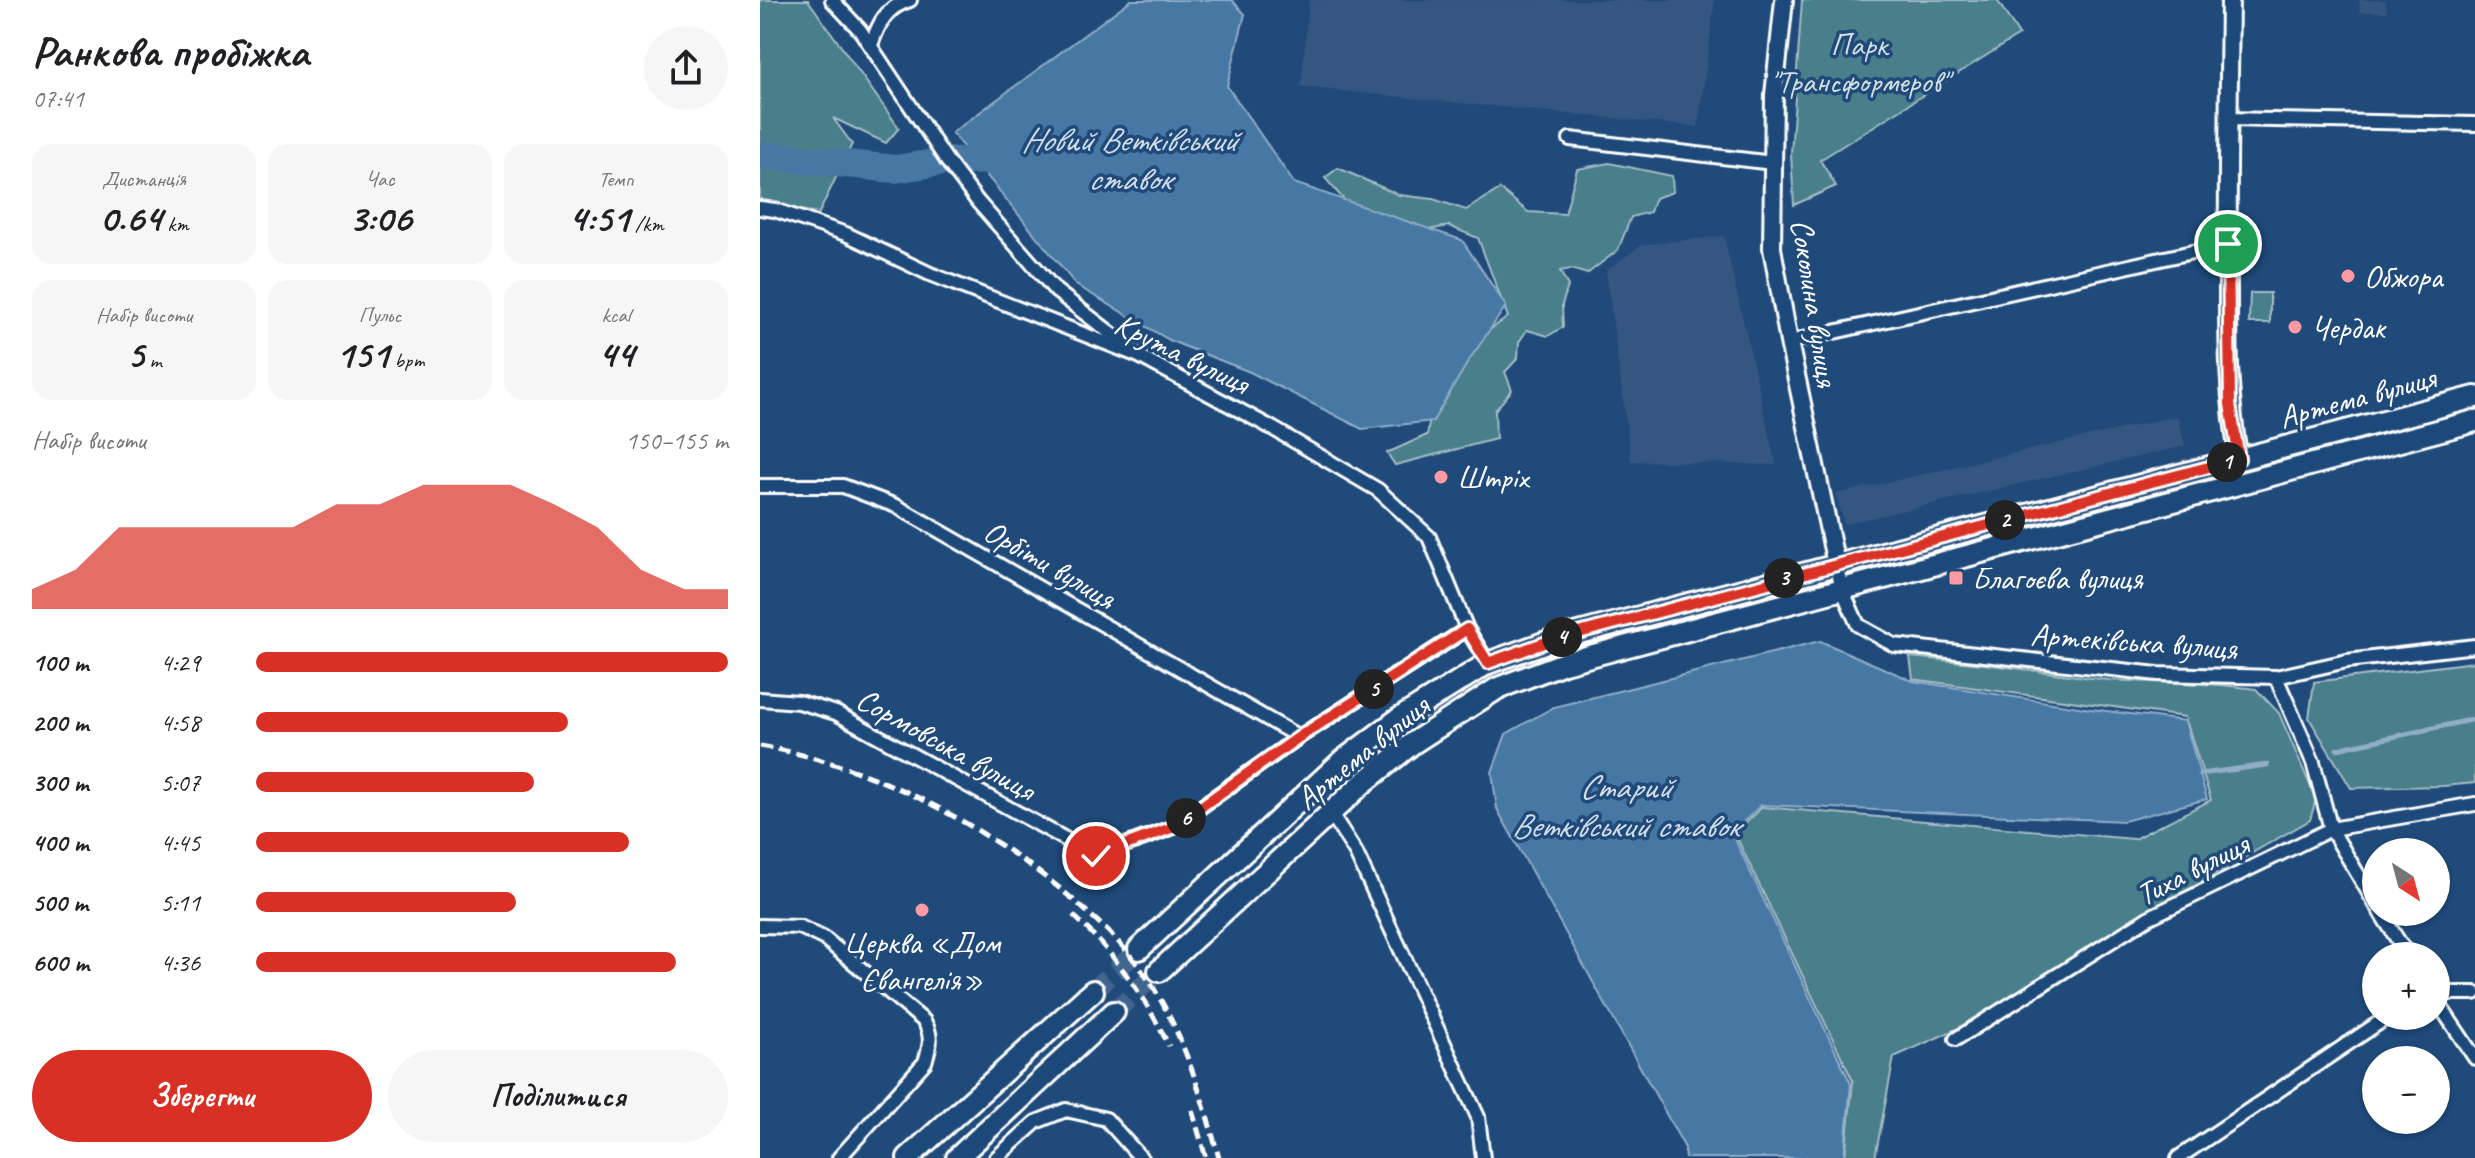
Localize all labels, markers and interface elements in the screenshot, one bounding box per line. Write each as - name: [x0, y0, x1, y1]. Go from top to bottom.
- text: Ранкова пробіжка: [32, 24, 308, 79]
- park label: Парк "Трансформеров": [1770, 24, 1955, 102]
- button: share: [644, 26, 728, 110]
- text: 07:41: [32, 82, 84, 115]
- water label: Новий Ветківський ставок: [1021, 118, 1244, 200]
- text: Дистанція: [102, 165, 186, 193]
- text: Час: [366, 165, 394, 193]
- text: Темп: [598, 165, 634, 193]
- text: 0.64: [99, 193, 162, 243]
- text: 3:06: [349, 193, 411, 243]
- text: 4:51: [568, 193, 630, 243]
- text: km: [162, 210, 189, 238]
- text: /km: [630, 210, 664, 238]
- pin: [2194, 210, 2262, 278]
- street label: Соколина вулиця: [1781, 216, 1848, 391]
- icon: arrive: [2206, 222, 2250, 266]
- place label: Обжора: [2364, 256, 2444, 297]
- marker: Обжора: [2339, 267, 2357, 285]
- text: Набір висоти: [96, 301, 192, 329]
- text: Пульс: [359, 301, 401, 329]
- text: kcal: [601, 301, 631, 329]
- street label: Крута вулиця: [1108, 303, 1258, 404]
- place label: Чердак: [2311, 307, 2387, 348]
- marker: Чердак: [2286, 318, 2304, 336]
- text: 5: [126, 329, 144, 379]
- text: 151: [336, 329, 389, 379]
- text: 44: [598, 329, 634, 379]
- text: m: [144, 346, 162, 374]
- text: bpm: [389, 346, 424, 374]
- street label: Артема вулиця: [2274, 356, 2442, 438]
- text: Набір висоти: [32, 424, 145, 457]
- text: 150–155 m: [625, 424, 728, 457]
- pin: 1: [2207, 442, 2247, 482]
- text: 1: [2222, 448, 2232, 476]
- place label: Штріх: [1457, 457, 1531, 498]
- marker: Штріх: [1432, 468, 1450, 486]
- pin: 2: [1985, 500, 2025, 540]
- text: 2: [2000, 506, 2010, 534]
- street label: Орбіти вулиця: [977, 510, 1124, 619]
- pin: 3: [1764, 558, 1804, 598]
- place label: Благоєва вулиця: [1972, 558, 2144, 599]
- text: 3: [1779, 564, 1789, 592]
- marker: Благоєва вулиця: [1947, 569, 1965, 587]
- street label: Артеківська вулиця: [2029, 614, 2240, 669]
- pin: 4: [1542, 617, 1582, 657]
- text: 4: [1557, 623, 1567, 651]
- text: 100 m: [32, 646, 88, 679]
- text: 4:29: [160, 646, 200, 679]
- pin: 5: [1354, 669, 1394, 709]
- text: 5: [1369, 675, 1379, 703]
- street label: Сормовська вулиця: [849, 678, 1044, 811]
- street label: Артема вулиця: [1287, 685, 1439, 819]
- text: 200 m: [32, 706, 88, 739]
- text: 4:58: [160, 706, 200, 739]
- water label: Старий Ветківський ставок: [1511, 765, 1745, 847]
- text: 300 m: [32, 766, 88, 799]
- text: 5:07: [160, 766, 200, 799]
- pin: 6: [1166, 798, 1206, 838]
- text: 6: [1181, 804, 1191, 832]
- pin: [1062, 822, 1130, 890]
- street label: Тиха вулиця: [2129, 823, 2257, 915]
- text: 400 m: [32, 826, 88, 859]
- text: 4:45: [160, 826, 200, 859]
- icon: check: [1074, 834, 1118, 878]
- north arrow: [2362, 838, 2450, 926]
- map controls: [2362, 838, 2450, 1134]
- text: 500 m: [32, 886, 88, 919]
- text: 5:11: [160, 886, 200, 919]
- marker: Церква «Дом Євангелія»: [913, 901, 931, 919]
- place label: Церква «Дом Євангелія»: [843, 922, 1002, 1000]
- button: +: [2362, 942, 2450, 1030]
- text: 600 m: [32, 946, 89, 979]
- text: 4:36: [160, 946, 200, 979]
- button: −: [2362, 1046, 2450, 1134]
- button: Зберегти: [32, 1050, 372, 1142]
- button: Поділитися: [388, 1050, 728, 1142]

